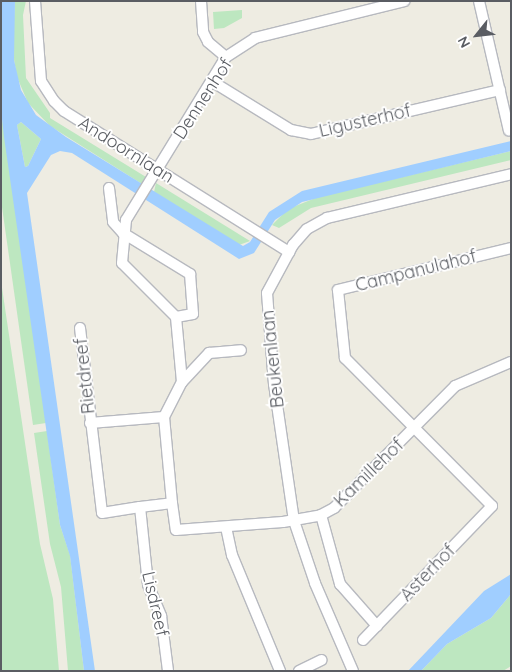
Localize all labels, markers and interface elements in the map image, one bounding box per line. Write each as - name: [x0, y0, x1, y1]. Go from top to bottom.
- north arrow: [452, 10, 502, 60]
- text: N: [454, 33, 474, 51]
- street label: Dennenhof: [169, 54, 237, 144]
- street label: Ligusterhof: [317, 100, 413, 142]
- street label: Andoornlaan: [74, 112, 178, 188]
- street label: Campanulahof: [353, 246, 479, 296]
- street label: Beukenlaan: [257, 309, 289, 409]
- street label: Rietdreef: [70, 337, 100, 415]
- street label: Kamillehof: [329, 434, 409, 512]
- street label: Asterhof: [396, 540, 460, 606]
- street label: Lisdreef: [137, 569, 173, 639]

